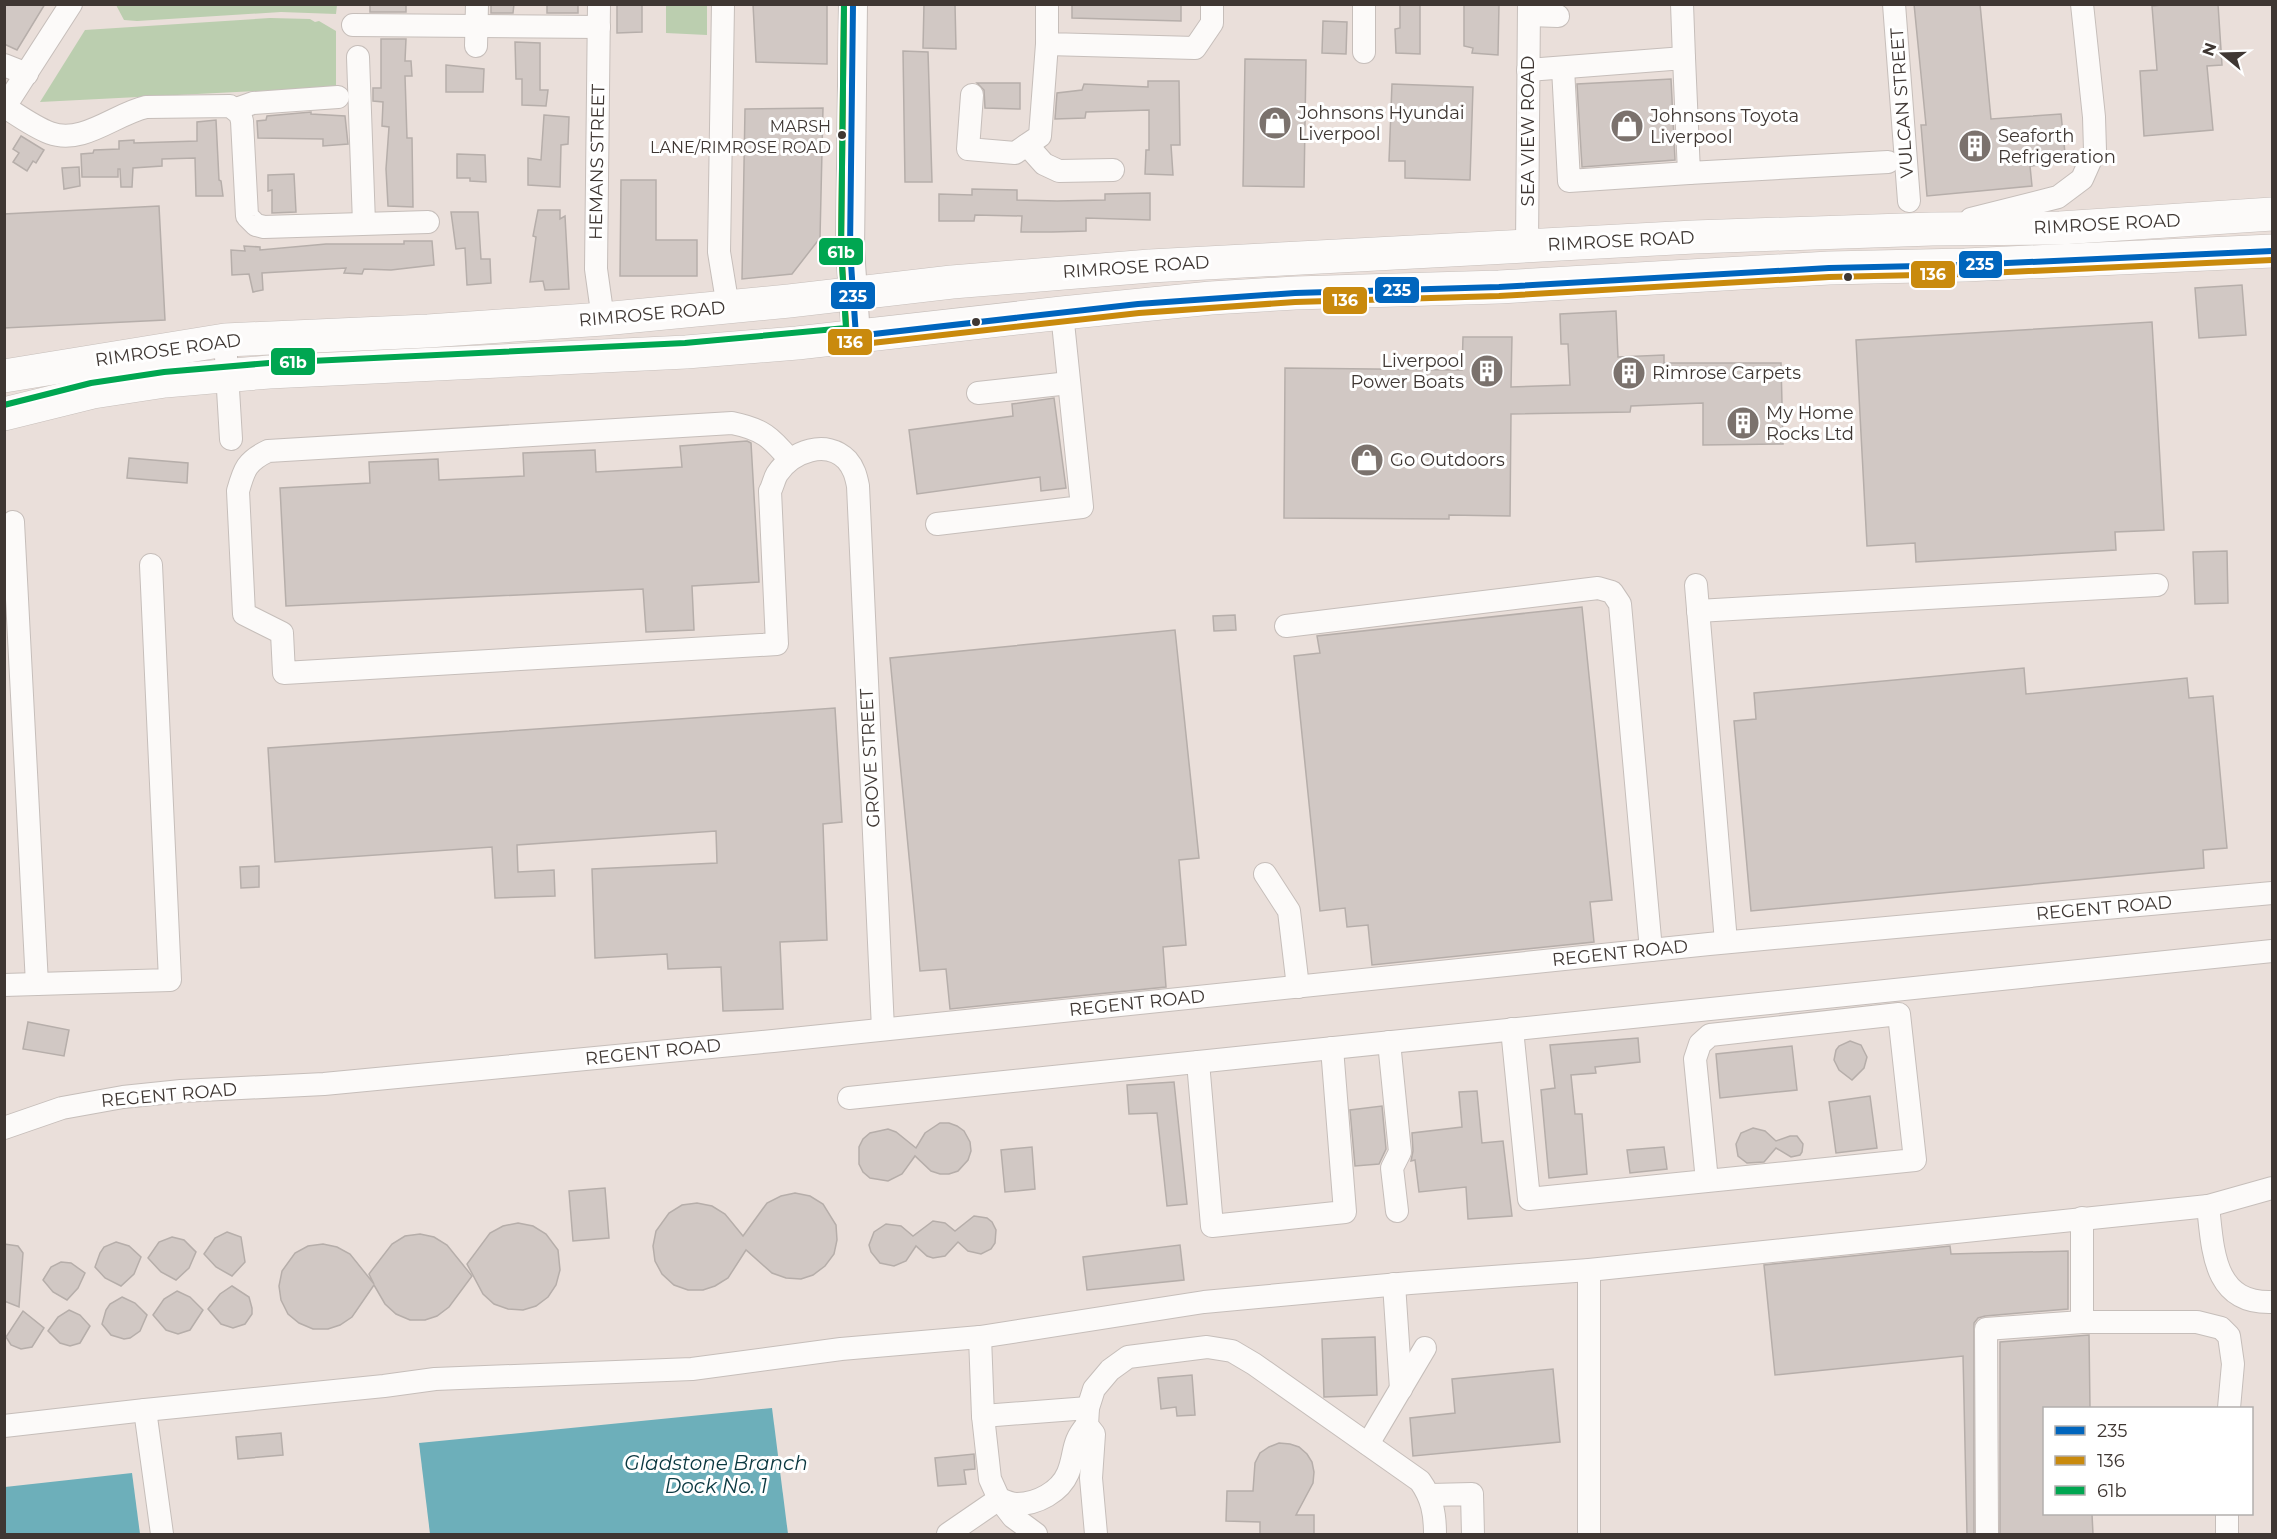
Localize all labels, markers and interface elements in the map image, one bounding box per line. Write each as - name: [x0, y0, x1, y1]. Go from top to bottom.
- north arrow: [2193, 24, 2253, 84]
- street label: VULCAN STREET: [1886, 26, 1918, 179]
- text: N: [2198, 40, 2220, 58]
- street label: SEA VIEW ROAD: [1517, 56, 1539, 206]
- street label: HEMANS STREET: [585, 83, 609, 240]
- place label: Johnsons Hyundai Liverpool: [1297, 102, 1465, 145]
- shop icon: Johnsons Hyundai Liverpool: [1257, 105, 1293, 141]
- place label: Johnsons Toyota Liverpool: [1649, 105, 1799, 148]
- shop icon: Johnsons Toyota Liverpool: [1609, 108, 1645, 144]
- place label: MARSH LANE/RIMROSE ROAD: [650, 117, 831, 157]
- place label: Seaforth Refrigeration: [1998, 125, 2116, 168]
- building icon: Seaforth Refrigeration: [1957, 128, 1993, 164]
- marker: MARSH LANE/RIMROSE ROAD: [836, 129, 848, 141]
- street label: RIMROSE ROAD: [2033, 209, 2181, 239]
- street label: RIMROSE ROAD: [1547, 226, 1695, 256]
- line badge: 61b: [818, 237, 864, 266]
- text: 61b: [827, 243, 855, 262]
- line badge: 235: [1958, 250, 2003, 279]
- street label: RIMROSE ROAD: [1062, 251, 1210, 283]
- text: 235: [1966, 255, 1995, 274]
- line badge: 136: [1910, 260, 1956, 289]
- text: 136: [1920, 265, 1946, 284]
- unlabelled marker: [1842, 271, 1854, 283]
- line badge: 235: [1374, 276, 1420, 304]
- line badge: 235: [830, 281, 876, 310]
- text: 235: [1383, 281, 1412, 300]
- line badge: 136: [1322, 286, 1368, 315]
- text: 235: [839, 287, 868, 306]
- text: 136: [1332, 291, 1358, 310]
- street label: RIMROSE ROAD: [578, 297, 726, 331]
- unlabelled marker: [970, 316, 982, 328]
- line badge: 136: [827, 328, 873, 356]
- street label: RIMROSE ROAD: [94, 329, 242, 371]
- text: 136: [837, 333, 863, 352]
- line badge: 61b: [270, 347, 316, 376]
- place label: Liverpool Power Boats: [1350, 350, 1464, 393]
- text: 61b: [279, 353, 307, 372]
- building icon: Liverpool Power Boats: [1469, 353, 1505, 389]
- building icon: Rimrose Carpets: [1611, 355, 1647, 391]
- place label: Rimrose Carpets: [1652, 362, 1801, 384]
- place label: My Home Rocks Ltd: [1766, 402, 1854, 445]
- building icon: My Home Rocks Ltd: [1725, 405, 1761, 441]
- shop icon: Go Outdoors: [1349, 442, 1385, 478]
- place label: Go Outdoors: [1390, 449, 1505, 471]
- street label: GROVE STREET: [855, 687, 885, 828]
- street label: REGENT ROAD: [2035, 891, 2173, 925]
- street label: REGENT ROAD: [1551, 935, 1689, 971]
- street label: REGENT ROAD: [1068, 985, 1206, 1021]
- street label: REGENT ROAD: [584, 1034, 722, 1070]
- street label: REGENT ROAD: [100, 1078, 238, 1112]
- legend: [2043, 1407, 2253, 1515]
- text: 235: [2097, 1420, 2127, 1442]
- text: 136: [2097, 1450, 2125, 1472]
- water label: Gladstone Branch Dock No. 1: [624, 1451, 808, 1498]
- text: 61b: [2097, 1480, 2127, 1502]

